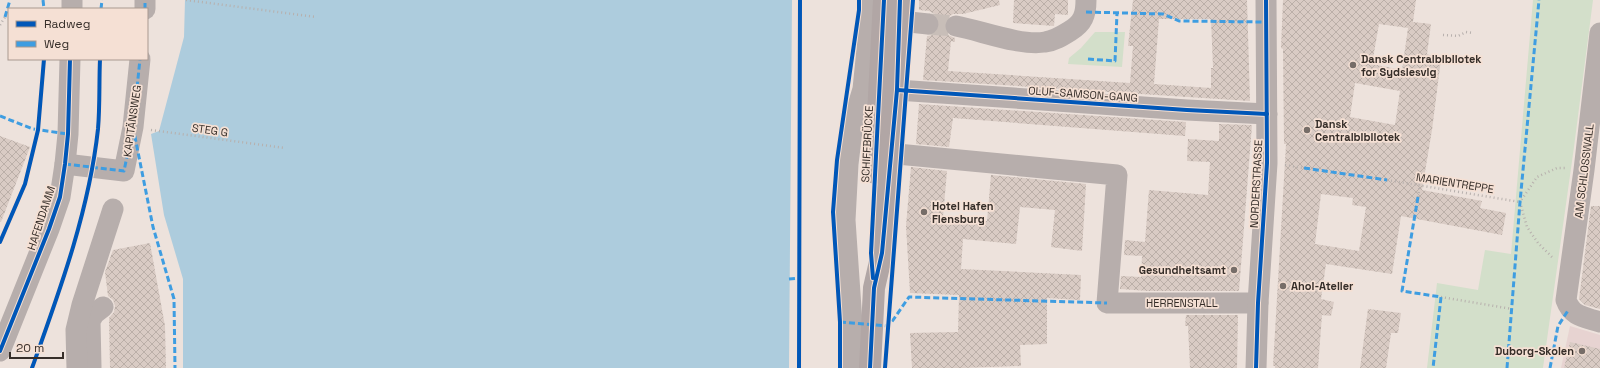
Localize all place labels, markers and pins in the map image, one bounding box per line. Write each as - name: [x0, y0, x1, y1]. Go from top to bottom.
- place label: Dansk Centralbibliotek for Sydslesvig: [1361, 52, 1482, 79]
- marker: Dansk Centralbibliotek for Sydslesvig: [1348, 60, 1358, 70]
- place label: Dansk Centralbibliotek: [1315, 117, 1401, 144]
- marker: Dansk Centralbibliotek: [1302, 125, 1312, 135]
- place label: Hotel Hafen Flensburg: [932, 199, 994, 226]
- marker: Hotel Hafen Flensburg: [919, 207, 929, 217]
- place label: Gesundheitsamt: [1139, 263, 1226, 277]
- marker: Gesundheitsamt: [1229, 265, 1239, 275]
- place label: Ahoi-Atelier: [1291, 279, 1354, 293]
- marker: Ahoi-Atelier: [1278, 281, 1288, 291]
- place label: Duborg-Skolen: [1495, 344, 1574, 358]
- marker: Duborg-Skolen: [1577, 346, 1587, 356]

